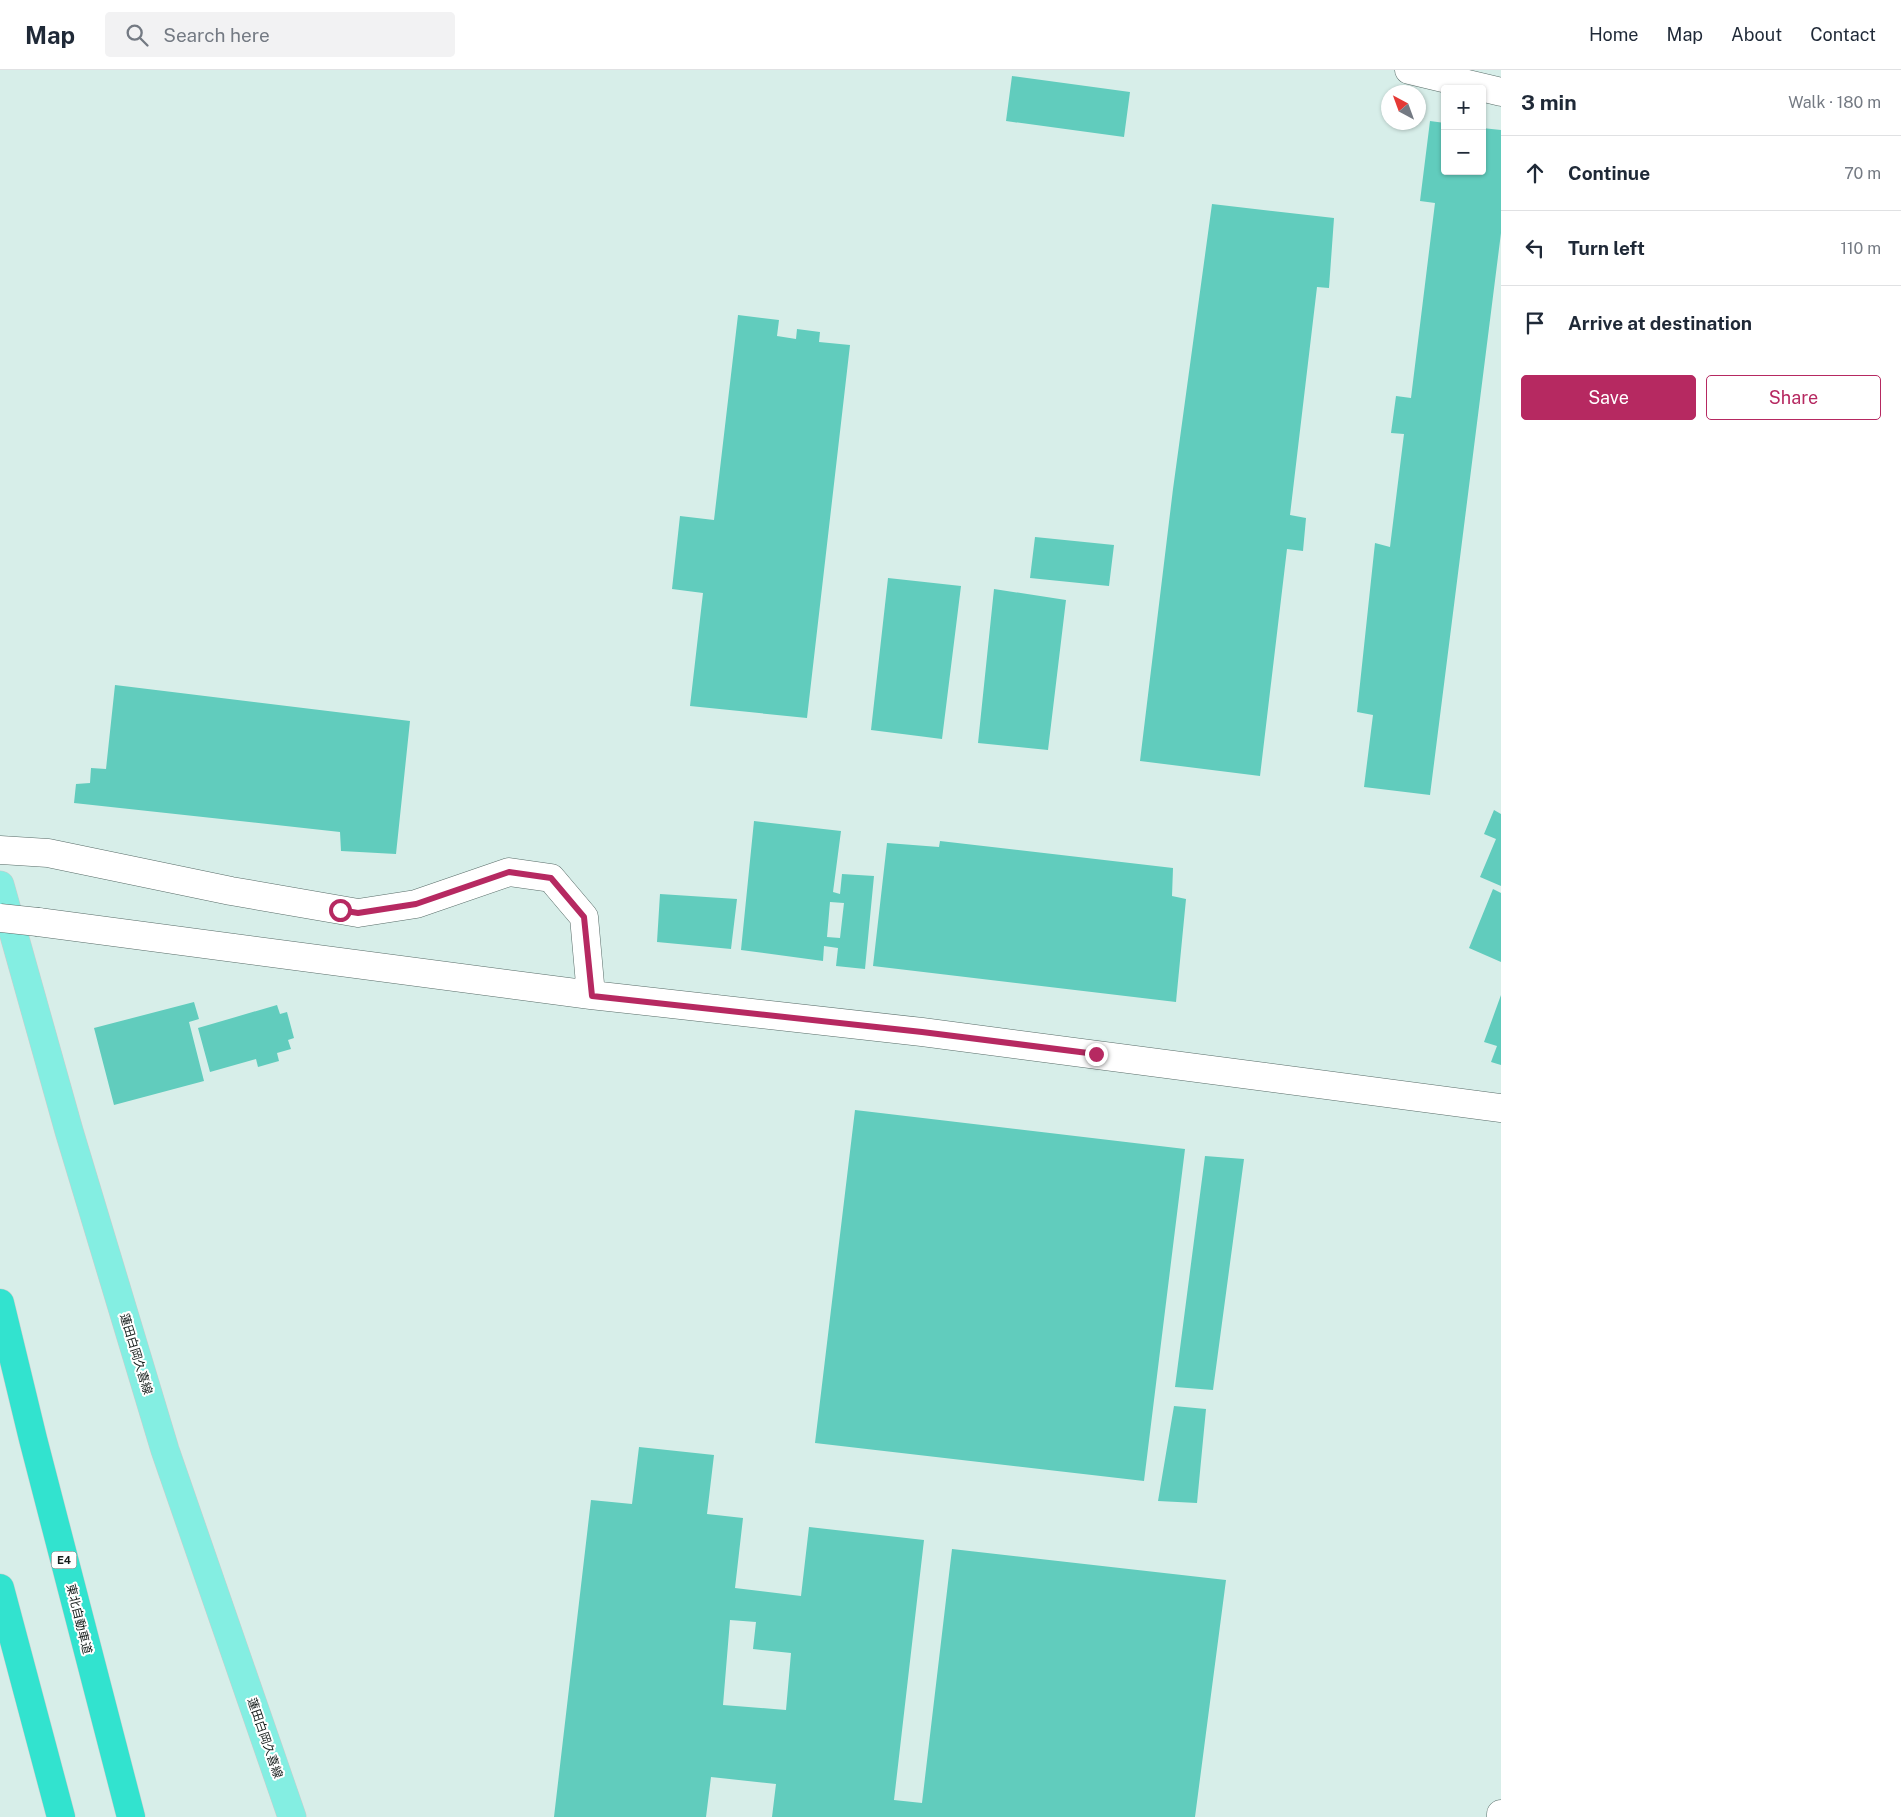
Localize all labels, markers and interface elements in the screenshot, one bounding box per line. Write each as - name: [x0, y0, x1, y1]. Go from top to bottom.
- search box: [105, 12, 455, 57]
- text: Map: [25, 21, 75, 49]
- icon: search: [123, 21, 151, 49]
- text: Search here: [163, 24, 270, 46]
- text: Home: [1589, 24, 1639, 45]
- text: Map: [1667, 24, 1703, 45]
- text: About: [1731, 24, 1782, 45]
- text: Contact: [1810, 24, 1876, 45]
- north arrow: [1381, 85, 1426, 130]
- map controls: [1441, 85, 1486, 175]
- button: +: [1441, 85, 1486, 130]
- text: 3 min: [1521, 90, 1577, 115]
- text: Walk · 180 m: [1788, 93, 1881, 112]
- button: −: [1441, 130, 1486, 175]
- icon: ahead: [1521, 159, 1549, 187]
- text: Continue: [1568, 162, 1650, 184]
- text: 70 m: [1844, 164, 1881, 183]
- icon: left: [1521, 234, 1549, 262]
- text: Turn left: [1568, 237, 1645, 259]
- text: 110 m: [1840, 239, 1881, 258]
- icon: arrive: [1521, 309, 1549, 337]
- text: Arrive at destination: [1568, 312, 1752, 334]
- button: Save: [1521, 375, 1696, 420]
- button: Share: [1706, 375, 1881, 420]
- route start: [329, 899, 352, 922]
- route end: [1085, 1043, 1108, 1066]
- street label: 蓮田白岡久喜線: [117, 1312, 155, 1396]
- road number: E4: [52, 1552, 76, 1568]
- street label: 東北自動車道: [63, 1582, 95, 1656]
- street label: 蓮田白岡久喜線: [245, 1696, 285, 1780]

